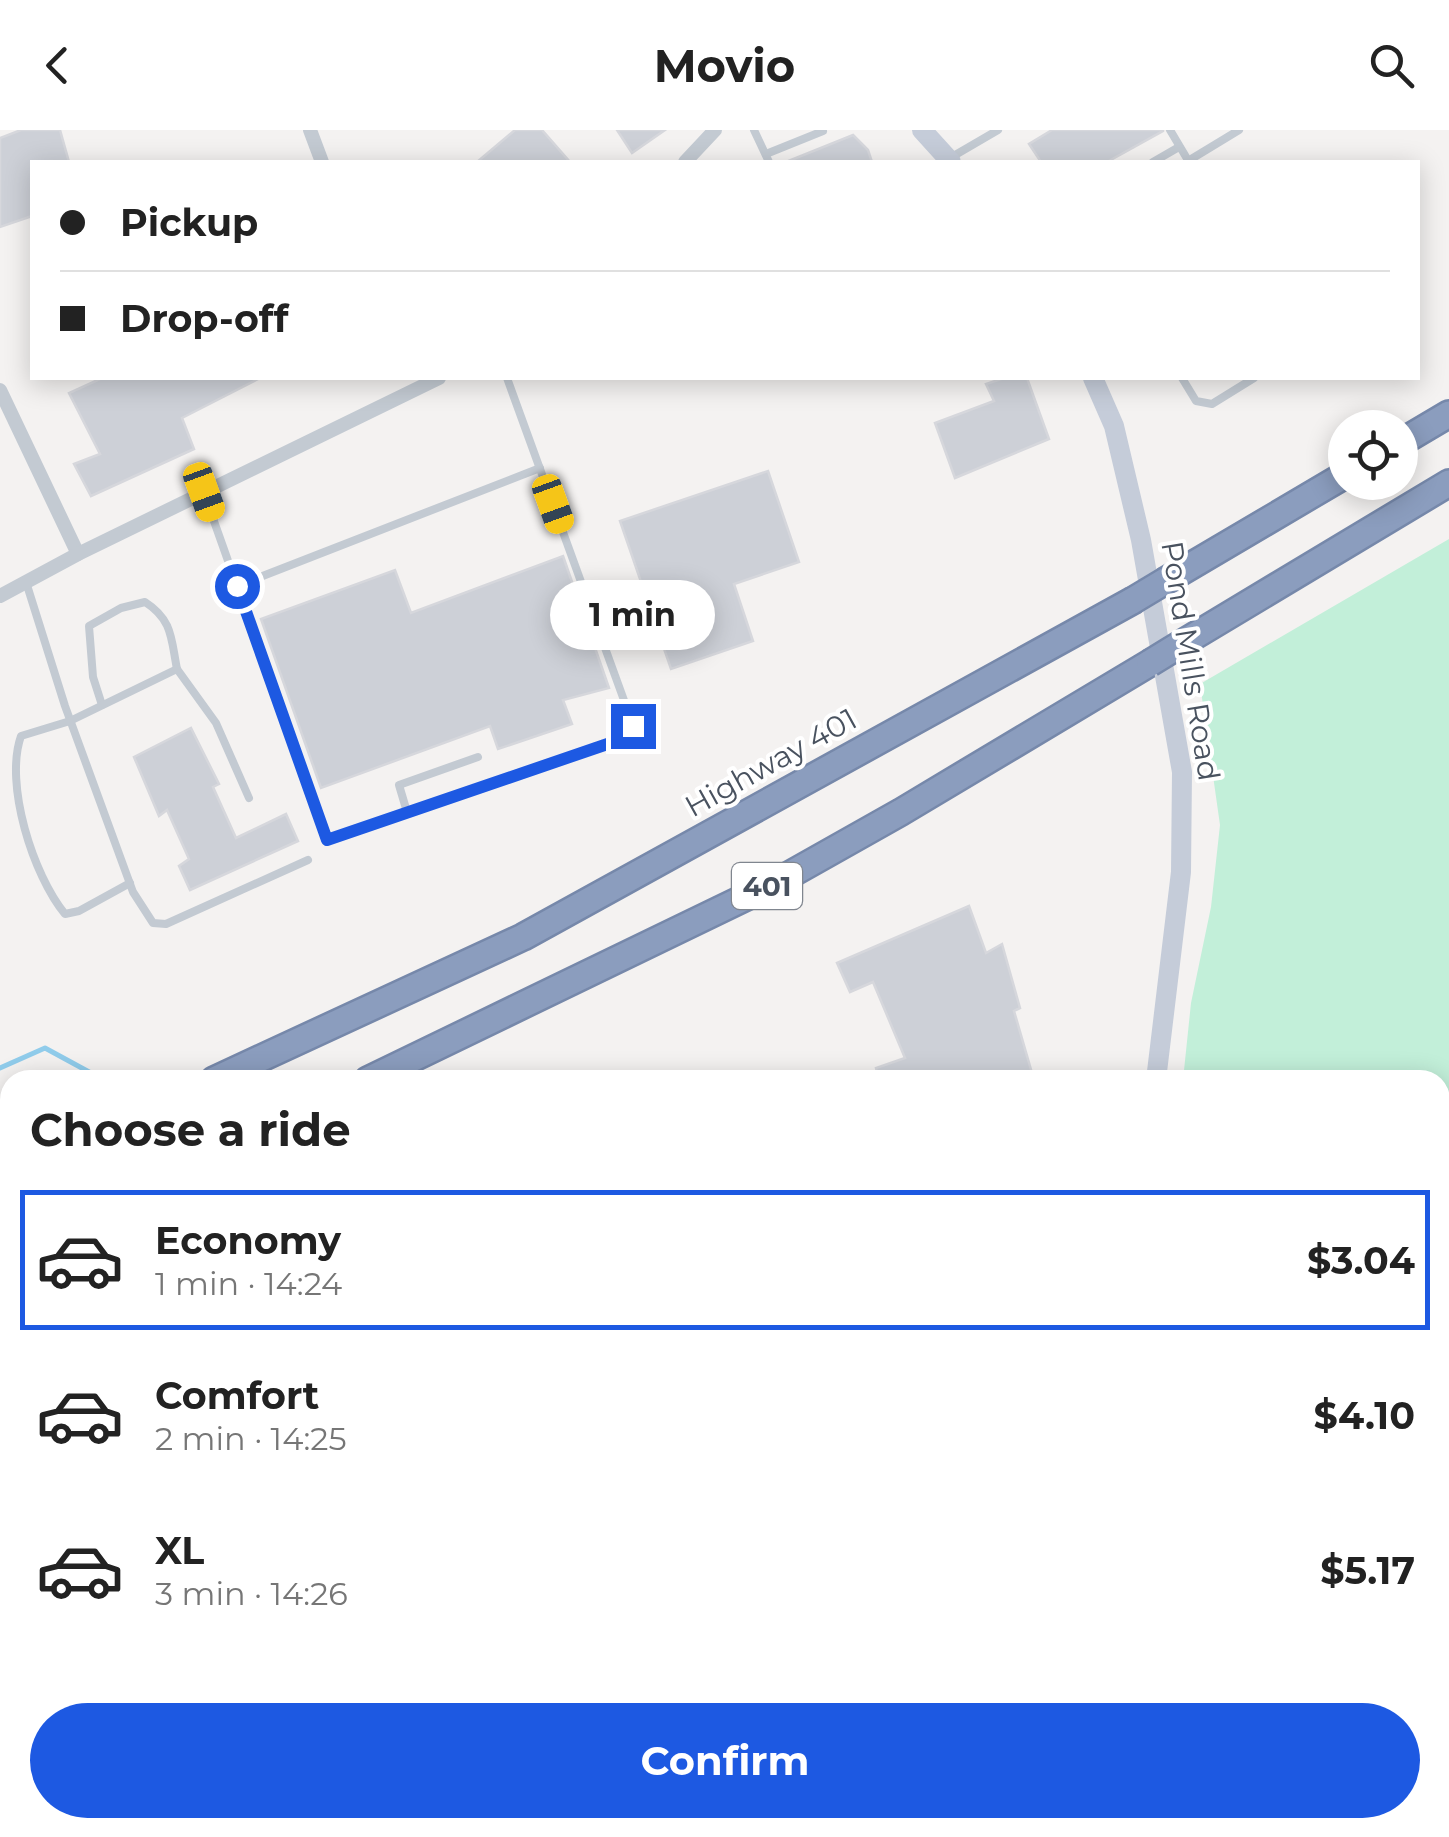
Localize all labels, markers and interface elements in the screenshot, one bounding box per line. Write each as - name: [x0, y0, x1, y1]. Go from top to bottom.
- icon: back: [30, 38, 85, 93]
- text: Movio: [654, 38, 795, 93]
- icon: search: [1364, 38, 1419, 93]
- text: Pickup: [120, 199, 258, 246]
- text: Drop-off: [120, 295, 289, 342]
- map controls: [1328, 410, 1418, 500]
- button: locate: [1328, 410, 1418, 500]
- car: [180, 459, 228, 525]
- car: [529, 471, 577, 537]
- street label: Pond Mills Road: [1153, 538, 1228, 783]
- route start: [215, 564, 260, 609]
- callout: 1 min: [550, 581, 716, 651]
- text: 1 min: [589, 595, 676, 634]
- street label: Highway 401: [678, 700, 863, 825]
- route end: [611, 704, 656, 749]
- road number: 401: [732, 863, 802, 909]
- text: Choose a ride: [30, 1102, 351, 1157]
- icon: car: [35, 1215, 125, 1305]
- text: Economy: [155, 1217, 341, 1264]
- text: $3.04: [1307, 1237, 1415, 1284]
- text: 1 min · 14:24: [155, 1264, 342, 1303]
- icon: car: [35, 1370, 125, 1460]
- text: Comfort: [155, 1372, 319, 1419]
- text: $4.10: [1313, 1392, 1415, 1439]
- text: 2 min · 14:25: [155, 1419, 347, 1458]
- icon: car: [35, 1525, 125, 1615]
- text: XL: [155, 1527, 204, 1574]
- text: $5.17: [1320, 1547, 1415, 1594]
- text: 3 min · 14:26: [155, 1574, 348, 1613]
- button: Confirm: [30, 1703, 1420, 1818]

